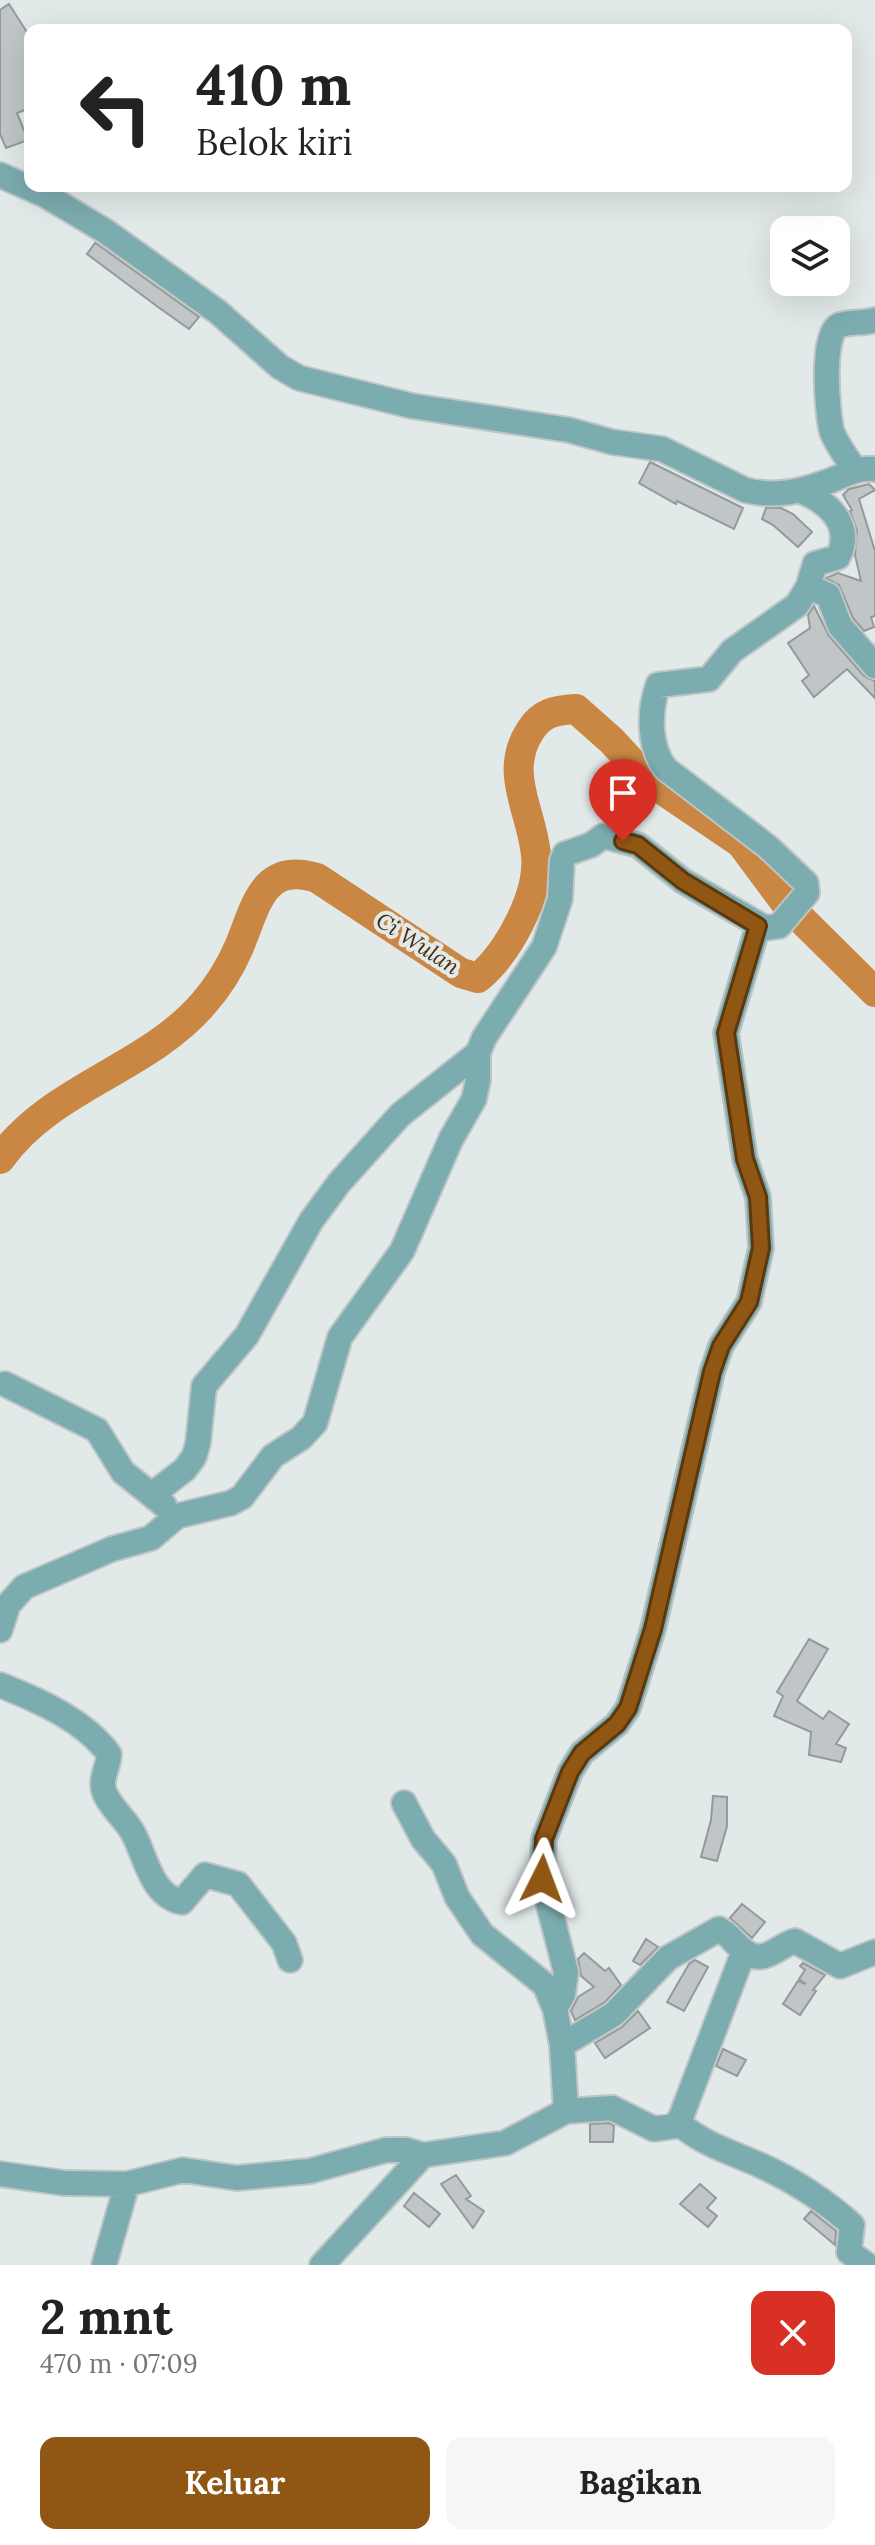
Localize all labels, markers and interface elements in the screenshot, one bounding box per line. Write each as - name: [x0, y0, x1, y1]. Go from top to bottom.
- text: 410 m: [196, 49, 351, 120]
- icon: left: [64, 56, 168, 160]
- text: Belok kiri: [196, 119, 353, 165]
- map controls: [770, 216, 850, 296]
- button: layers: [770, 216, 850, 296]
- pin: [589, 759, 657, 841]
- icon: arrive: [601, 771, 645, 815]
- water label: Ci Wulan: [371, 906, 465, 981]
- position arrow: [500, 1837, 584, 1921]
- text: 2 mnt: [40, 2286, 173, 2347]
- button: close: [751, 2291, 835, 2375]
- text: 470 m · 07:09: [40, 2347, 198, 2380]
- button: Keluar: [40, 2437, 430, 2529]
- button: Bagikan: [446, 2437, 835, 2529]

